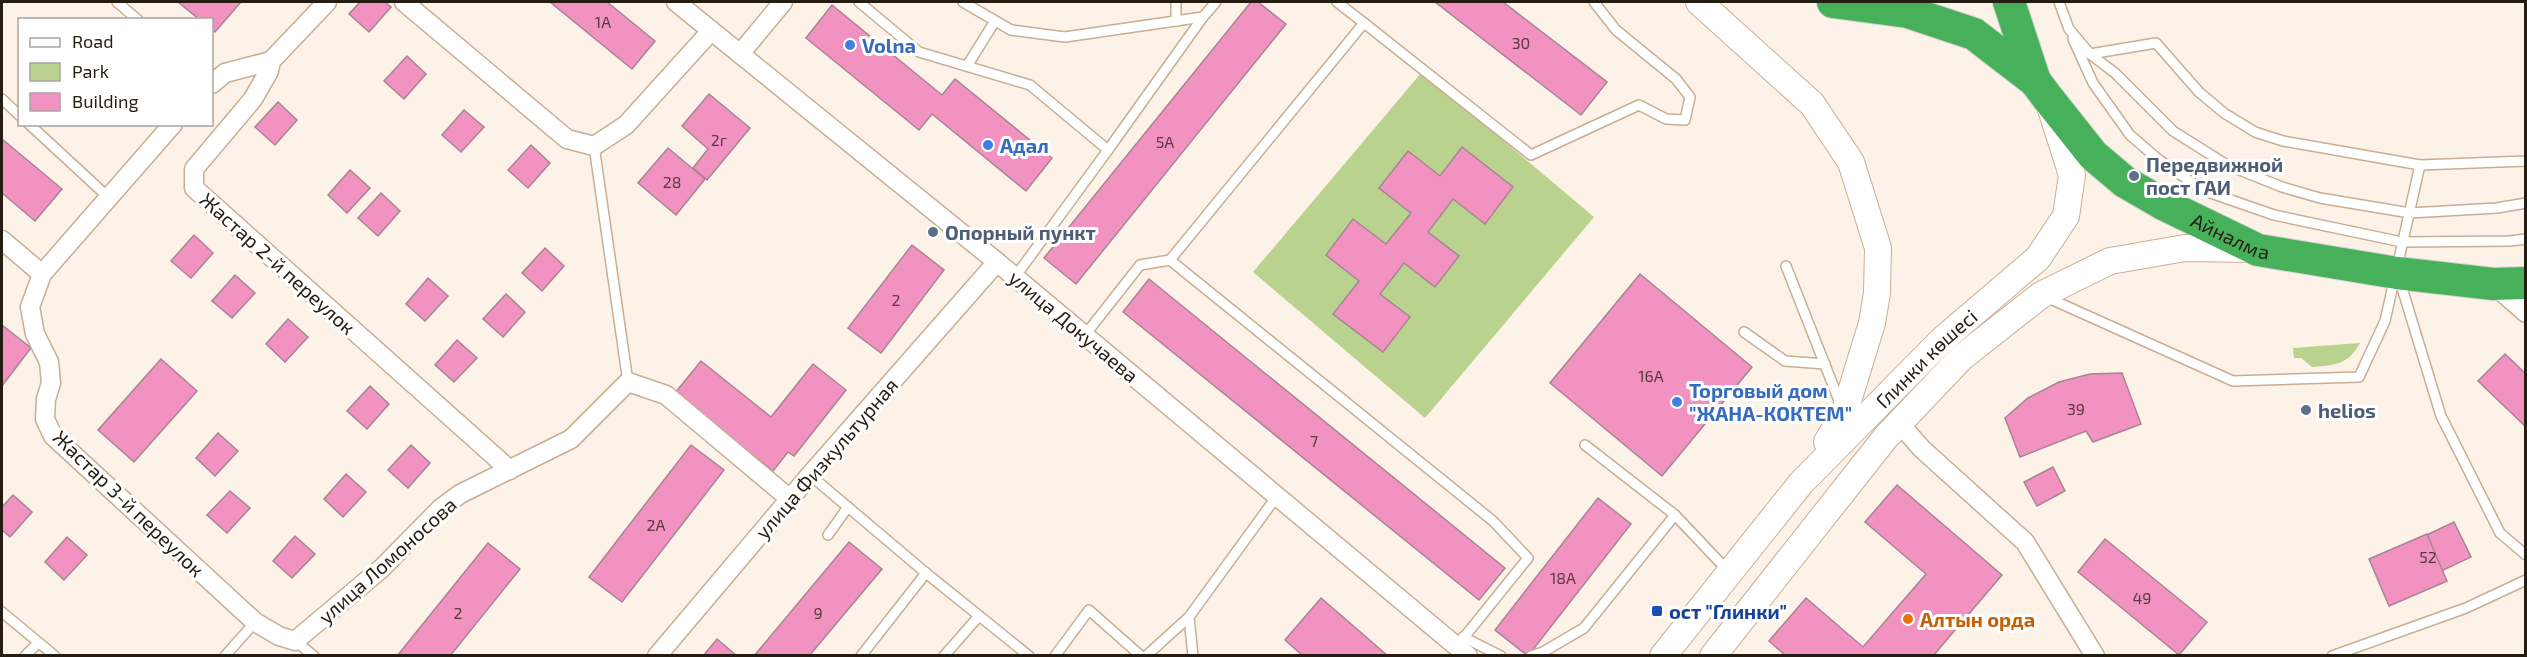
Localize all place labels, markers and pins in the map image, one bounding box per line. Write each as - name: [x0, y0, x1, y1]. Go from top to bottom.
- place label: Volna: [862, 33, 916, 57]
- marker: Volna: [843, 38, 857, 52]
- place label: Адал: [1000, 133, 1049, 157]
- marker: Адал: [981, 138, 995, 152]
- place label: Передвижной пост ГАИ: [2146, 152, 2283, 199]
- marker: Передвижной пост ГАИ: [2127, 169, 2141, 183]
- place label: Опорный пункт: [945, 220, 1096, 244]
- marker: Опорный пункт: [926, 225, 940, 239]
- place label: Торговый дом "ЖАНА-КОКТЕМ": [1689, 378, 1852, 425]
- marker: Торговый дом "ЖАНА-КОКТЕМ": [1670, 395, 1684, 409]
- place label: helios: [2318, 398, 2376, 422]
- marker: helios: [2299, 403, 2313, 417]
- place label: ост "Глинки": [1669, 599, 1787, 623]
- marker: ост "Глинки": [1650, 604, 1664, 618]
- place label: Алтын орда: [1920, 607, 2035, 631]
- marker: Алтын орда: [1901, 612, 1915, 626]

